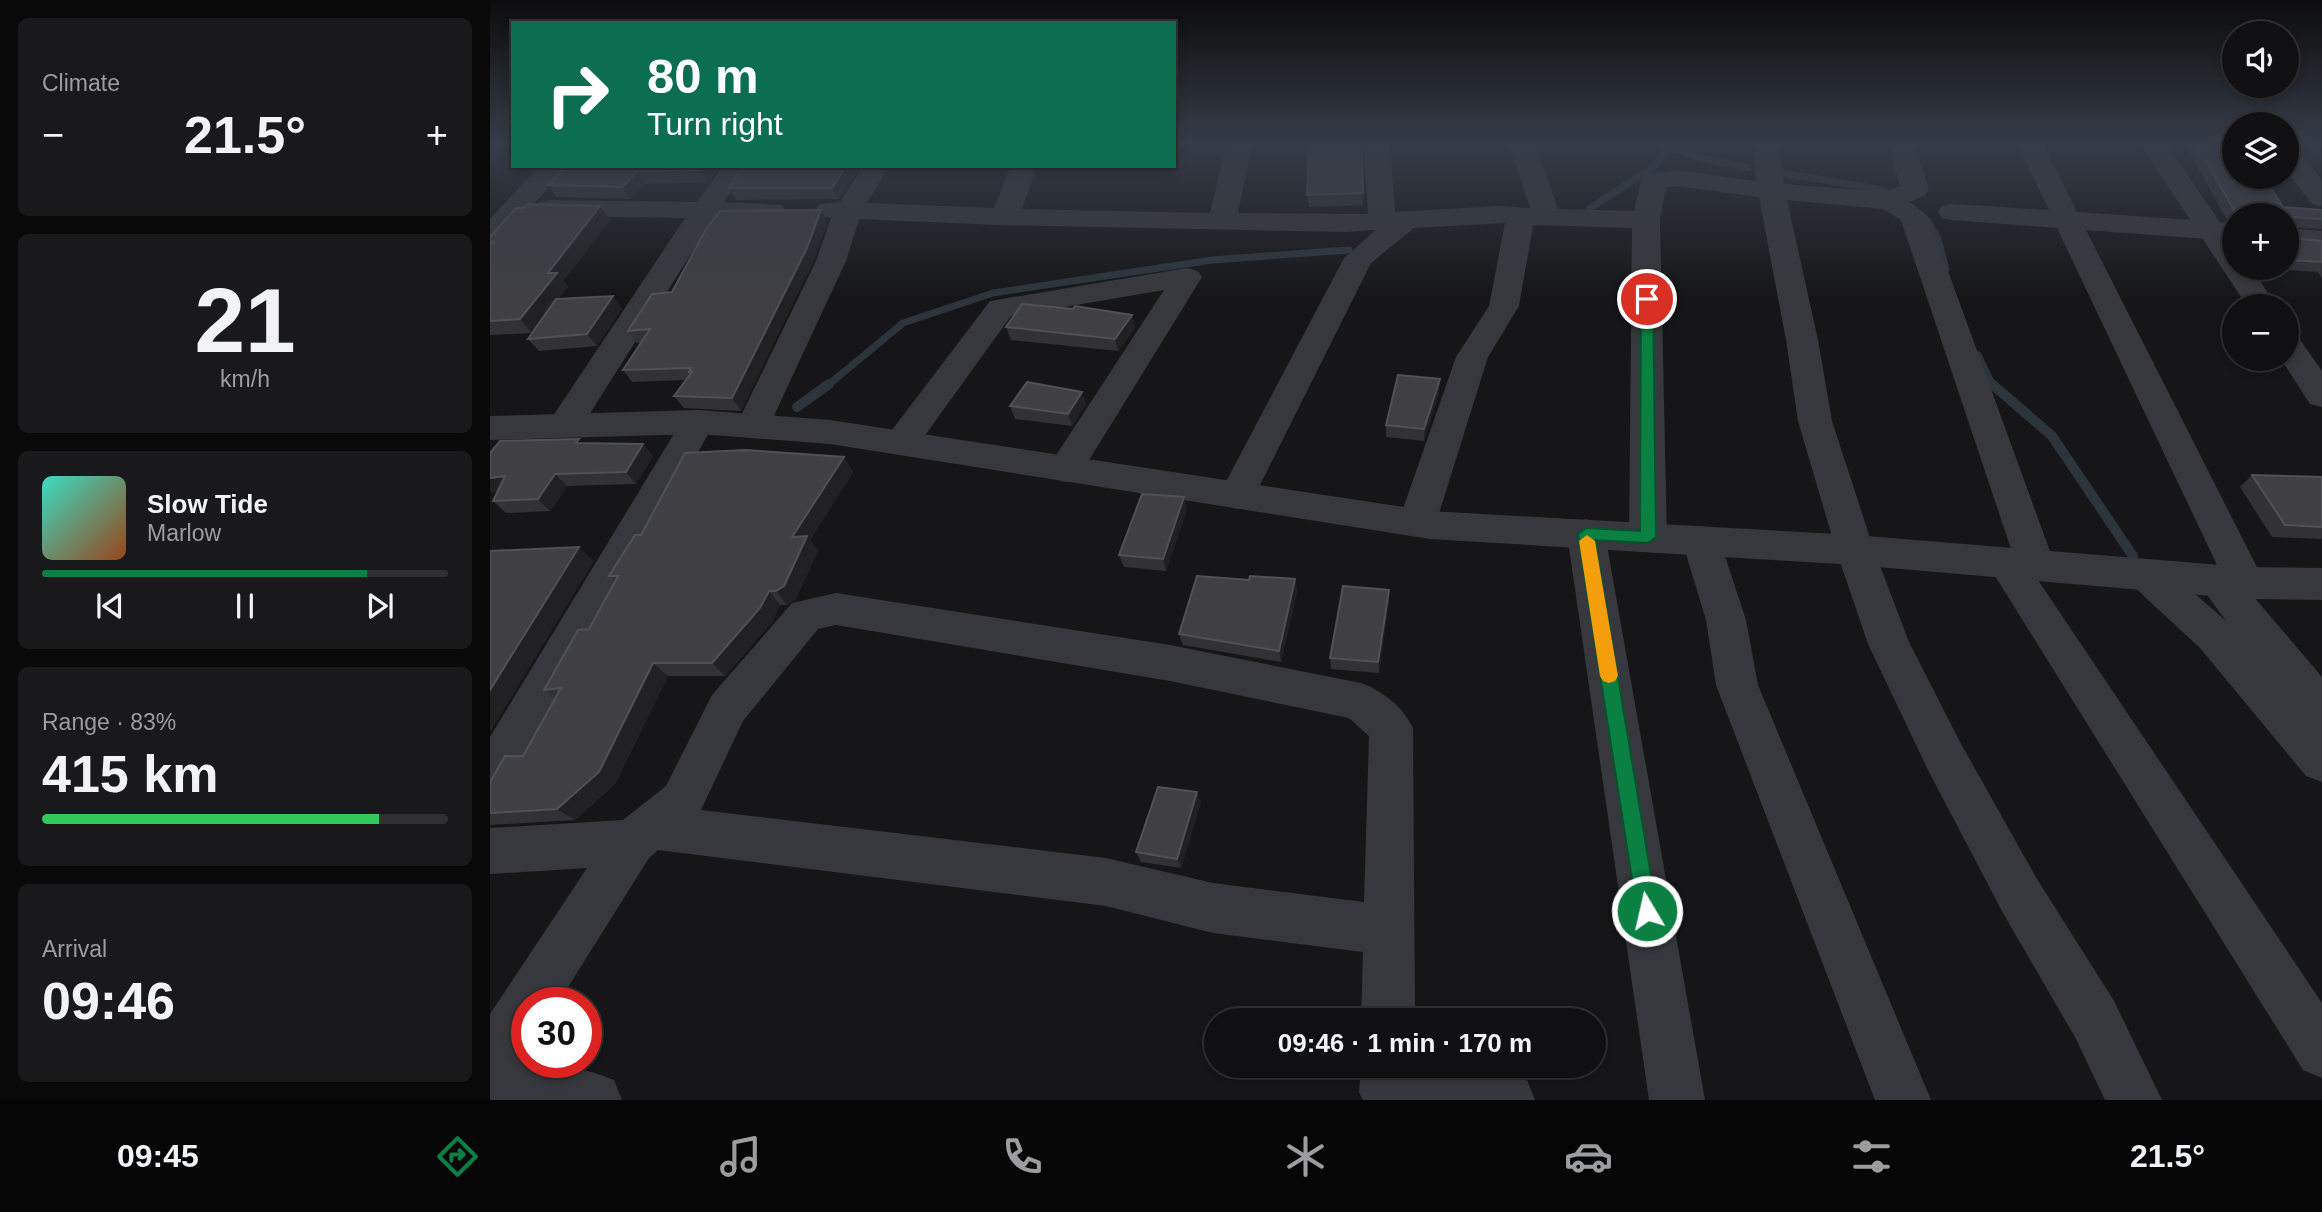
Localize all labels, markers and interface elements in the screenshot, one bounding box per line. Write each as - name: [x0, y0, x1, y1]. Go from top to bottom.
- map controls: [2222, 21, 2299, 371]
- button: sound: [2222, 21, 2299, 98]
- icon: right: [532, 49, 623, 140]
- text: 80 m: [647, 49, 759, 103]
- text: Climate: [42, 70, 120, 96]
- text: 21.5°: [184, 106, 306, 164]
- text: Turn right: [647, 106, 783, 142]
- button: layers: [2222, 112, 2299, 189]
- text: −: [42, 114, 64, 156]
- text: +: [426, 114, 448, 156]
- button: +: [2222, 203, 2299, 280]
- pin: [1617, 269, 1677, 329]
- text: 21: [194, 270, 296, 371]
- icon: arrive: [1628, 280, 1666, 318]
- button: −: [2222, 294, 2299, 371]
- text: km/h: [220, 366, 270, 392]
- text: Slow Tide: [147, 489, 268, 519]
- text: Marlow: [147, 520, 221, 546]
- icon: previous: [91, 587, 129, 625]
- icon: pause: [226, 587, 264, 625]
- icon: next: [361, 587, 399, 625]
- text: Range · 83%: [42, 709, 176, 735]
- text: 415 km: [42, 745, 218, 803]
- position arrow: [1610, 874, 1684, 948]
- text: Arrival: [42, 936, 107, 962]
- text: 09:46: [42, 972, 175, 1030]
- speed limit sign: 30: [511, 987, 602, 1078]
- text: 09:46 · 1 min · 170 m: [1278, 1028, 1532, 1058]
- icon: directions: [433, 1132, 482, 1181]
- icon: music: [716, 1132, 765, 1181]
- icon: phone: [998, 1132, 1047, 1181]
- icon: climate: [1281, 1132, 1330, 1181]
- icon: car: [1564, 1132, 1613, 1181]
- icon: filters: [1847, 1132, 1896, 1181]
- text: 09:45: [117, 1138, 199, 1174]
- text: 21.5°: [2130, 1138, 2205, 1174]

